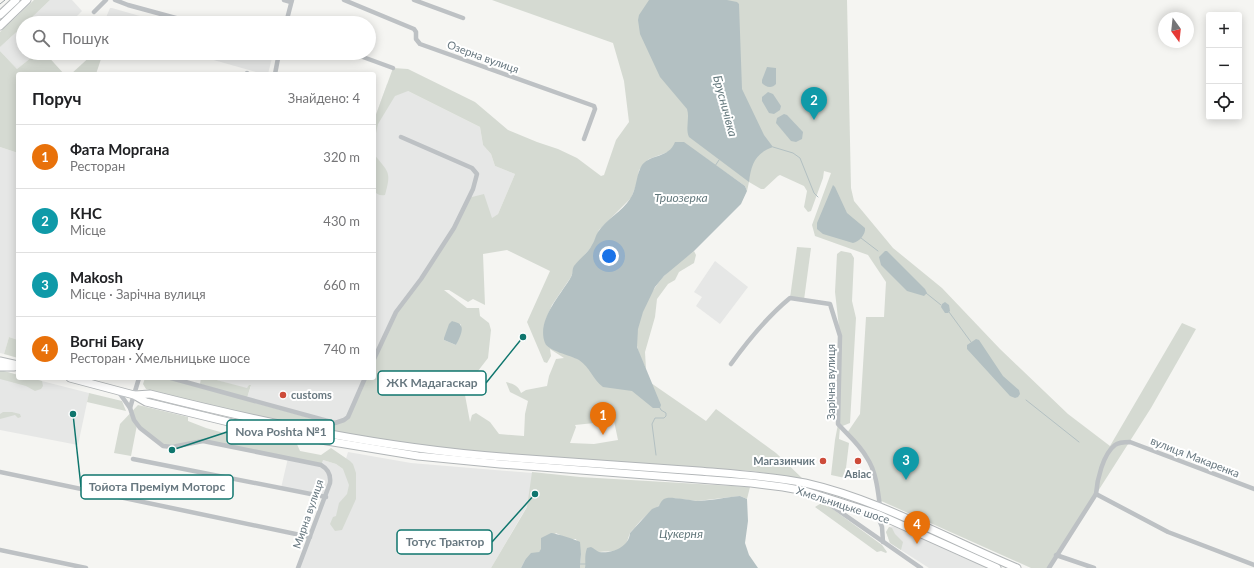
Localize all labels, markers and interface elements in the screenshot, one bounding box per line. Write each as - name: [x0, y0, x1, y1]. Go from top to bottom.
- north arrow: [1158, 12, 1194, 48]
- map controls: [1206, 12, 1242, 120]
- button: +: [1206, 12, 1242, 48]
- search box: [16, 16, 376, 60]
- icon: search: [30, 27, 52, 49]
- text: Пошук: [62, 29, 109, 47]
- street label: Озерна вулиця: [446, 38, 521, 76]
- button: −: [1206, 48, 1242, 84]
- water label: Брусничівка: [710, 74, 741, 138]
- button: locate: [1206, 84, 1242, 120]
- pin: 2: [801, 87, 827, 120]
- text: Поруч: [32, 88, 82, 109]
- text: Знайдено: 4: [288, 90, 360, 106]
- text: Фата Моргана: [70, 140, 169, 158]
- text: 1: [41, 149, 49, 165]
- text: 320 m: [323, 149, 360, 165]
- text: Ресторан: [70, 158, 125, 174]
- water label: Триозерка: [654, 190, 708, 205]
- text: КНС: [70, 204, 102, 222]
- text: 2: [41, 213, 49, 229]
- text: 430 m: [323, 213, 360, 229]
- text: Місце: [70, 222, 106, 238]
- your location: [599, 246, 619, 266]
- text: Makosh: [70, 268, 123, 286]
- text: 3: [41, 277, 49, 293]
- text: 660 m: [323, 277, 360, 293]
- text: Місце · Зарічна вулиця: [70, 286, 206, 302]
- text: Вогні Баку: [70, 332, 144, 350]
- text: 4: [41, 341, 49, 357]
- text: 740 m: [323, 341, 360, 357]
- street label: Зарічна вулиця: [824, 344, 837, 420]
- text: Ресторан · Хмельницьке шосе: [70, 350, 250, 366]
- callout: ЖК Мадагаскар: [378, 371, 486, 395]
- text: ЖК Мадагаскар: [386, 375, 478, 390]
- place label: customs: [291, 388, 332, 401]
- marker: customs: [278, 390, 288, 400]
- pin: 1: [590, 402, 616, 435]
- callout: Nova Poshta №1: [227, 420, 334, 444]
- text: Nova Poshta №1: [235, 424, 327, 439]
- street label: вулиця Макаренка: [1149, 434, 1241, 479]
- pin: 3: [893, 447, 919, 480]
- place label: Магазинчик: [753, 454, 815, 467]
- marker: Магазинчик: [818, 456, 828, 466]
- marker: Авіас: [853, 456, 863, 466]
- place label: Авіас: [844, 467, 872, 480]
- callout: Тойота Преміум Моторс: [81, 475, 233, 499]
- street label: Мирна вулиця: [290, 477, 325, 550]
- text: Тойота Преміум Моторс: [89, 479, 225, 494]
- street label: Хмельницьке шосе: [795, 483, 892, 526]
- pin: 4: [904, 511, 930, 544]
- water label: Цукерня: [659, 526, 703, 541]
- callout: Тотус Трактор: [397, 530, 492, 554]
- text: Тотус Трактор: [406, 534, 484, 549]

